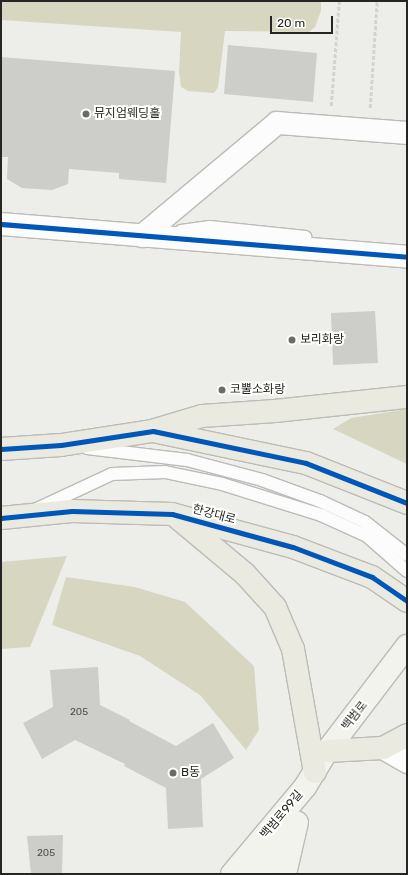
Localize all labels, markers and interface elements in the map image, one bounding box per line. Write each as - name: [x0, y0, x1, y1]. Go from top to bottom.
- scale bar: [272, 8, 335, 34]
- text: 20 m: [277, 16, 305, 30]
- place label: 뮤지엄웨딩홀: [94, 107, 160, 121]
- marker: 뮤지엄웨딩홀: [81, 109, 91, 119]
- place label: 보리화랑: [300, 333, 344, 347]
- marker: 보리화랑: [287, 335, 297, 345]
- place label: 코뿔소화랑: [230, 383, 285, 397]
- marker: 코뿔소화랑: [217, 385, 227, 395]
- street label: 한강대로: [191, 502, 237, 528]
- street label: 백범로: [339, 699, 371, 733]
- house number: 205: [70, 707, 88, 719]
- place label: B동: [181, 766, 200, 780]
- marker: B동: [168, 768, 178, 778]
- street label: 백범로99길: [258, 788, 306, 842]
- house number: 205: [37, 848, 55, 860]

